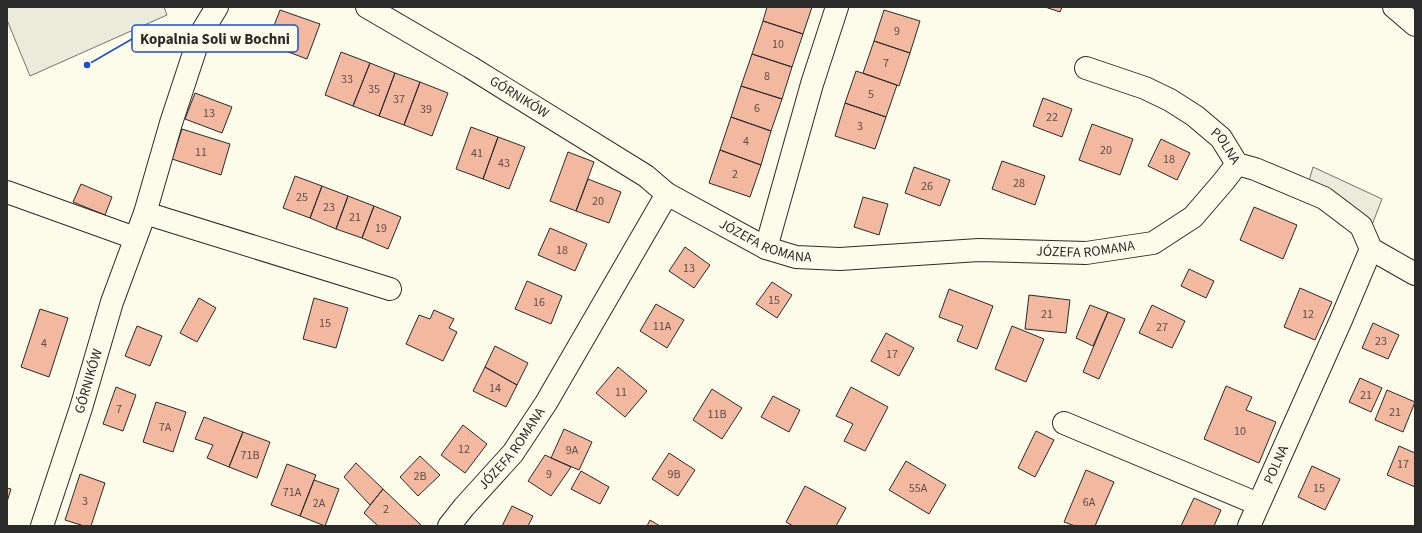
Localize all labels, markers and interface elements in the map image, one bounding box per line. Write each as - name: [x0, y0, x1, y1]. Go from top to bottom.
- house number: 9: [894, 23, 900, 40]
- callout: Kopalnia Soli w Bochni: [132, 25, 298, 52]
- text: Kopalnia Soli w Bochni: [140, 29, 290, 50]
- house number: 10: [772, 36, 784, 53]
- house number: 7: [883, 55, 889, 72]
- house number: 8: [764, 68, 770, 85]
- house number: 33: [341, 71, 353, 88]
- street label: GÓRNIKÓW: [486, 71, 553, 123]
- house number: 35: [368, 81, 380, 98]
- house number: 5: [868, 86, 874, 103]
- house number: 37: [393, 91, 405, 108]
- house number: 6: [754, 100, 760, 117]
- house number: 39: [420, 101, 432, 118]
- house number: 13: [203, 105, 215, 122]
- house number: 22: [1046, 109, 1058, 126]
- house number: 3: [857, 118, 863, 135]
- street label: POLNA: [1206, 123, 1245, 169]
- house number: 4: [743, 133, 749, 150]
- house number: 20: [1100, 142, 1112, 159]
- house number: 11: [195, 144, 207, 161]
- house number: 41: [471, 145, 483, 162]
- house number: 18: [1163, 151, 1175, 168]
- house number: 43: [498, 155, 510, 172]
- house number: 2: [732, 166, 738, 183]
- house number: 28: [1013, 175, 1025, 192]
- house number: 26: [921, 178, 933, 195]
- house number: 25: [296, 189, 308, 206]
- house number: 20: [592, 193, 604, 210]
- house number: 23: [323, 199, 335, 216]
- house number: 21: [349, 209, 361, 226]
- street label: JÓZEFA ROMANA: [715, 214, 812, 268]
- house number: 19: [375, 220, 387, 237]
- street label: JÓZEFA ROMANA: [1036, 236, 1137, 263]
- house number: 18: [556, 242, 568, 259]
- house number: 13: [683, 260, 695, 277]
- house number: 15: [768, 292, 780, 309]
- house number: 16: [533, 294, 545, 311]
- house number: 21: [1041, 306, 1053, 323]
- house number: 12: [1302, 306, 1314, 323]
- house number: 15: [319, 315, 331, 332]
- house number: 11A: [653, 318, 672, 335]
- house number: 27: [1156, 319, 1168, 336]
- house number: 23: [1375, 333, 1387, 350]
- house number: 4: [41, 335, 47, 352]
- house number: 17: [886, 346, 898, 363]
- street label: GÓRNIKÓW: [70, 347, 108, 416]
- house number: 14: [489, 380, 501, 397]
- house number: 11: [615, 384, 627, 401]
- house number: 21: [1360, 387, 1372, 404]
- house number: 7: [116, 401, 122, 418]
- street label: JÓZEFA ROMANA: [474, 403, 550, 494]
- house number: 21: [1389, 404, 1401, 421]
- house number: 11B: [708, 406, 726, 423]
- house number: 7A: [159, 419, 172, 436]
- house number: 10: [1234, 423, 1246, 440]
- house number: 12: [458, 441, 470, 458]
- house number: 9A: [566, 442, 579, 459]
- street label: POLNA: [1259, 442, 1294, 487]
- house number: 71B: [241, 447, 259, 464]
- house number: 17: [1397, 456, 1409, 473]
- house number: 9: [546, 466, 552, 483]
- house number: 9B: [667, 466, 681, 483]
- house number: 2B: [413, 468, 427, 485]
- house number: 55A: [909, 480, 928, 497]
- house number: 15: [1313, 480, 1325, 497]
- house number: 71A: [283, 484, 302, 501]
- house number: 3: [82, 493, 88, 510]
- house number: 6A: [1083, 494, 1096, 511]
- house number: 2A: [313, 495, 326, 512]
- house number: 2: [383, 501, 389, 518]

